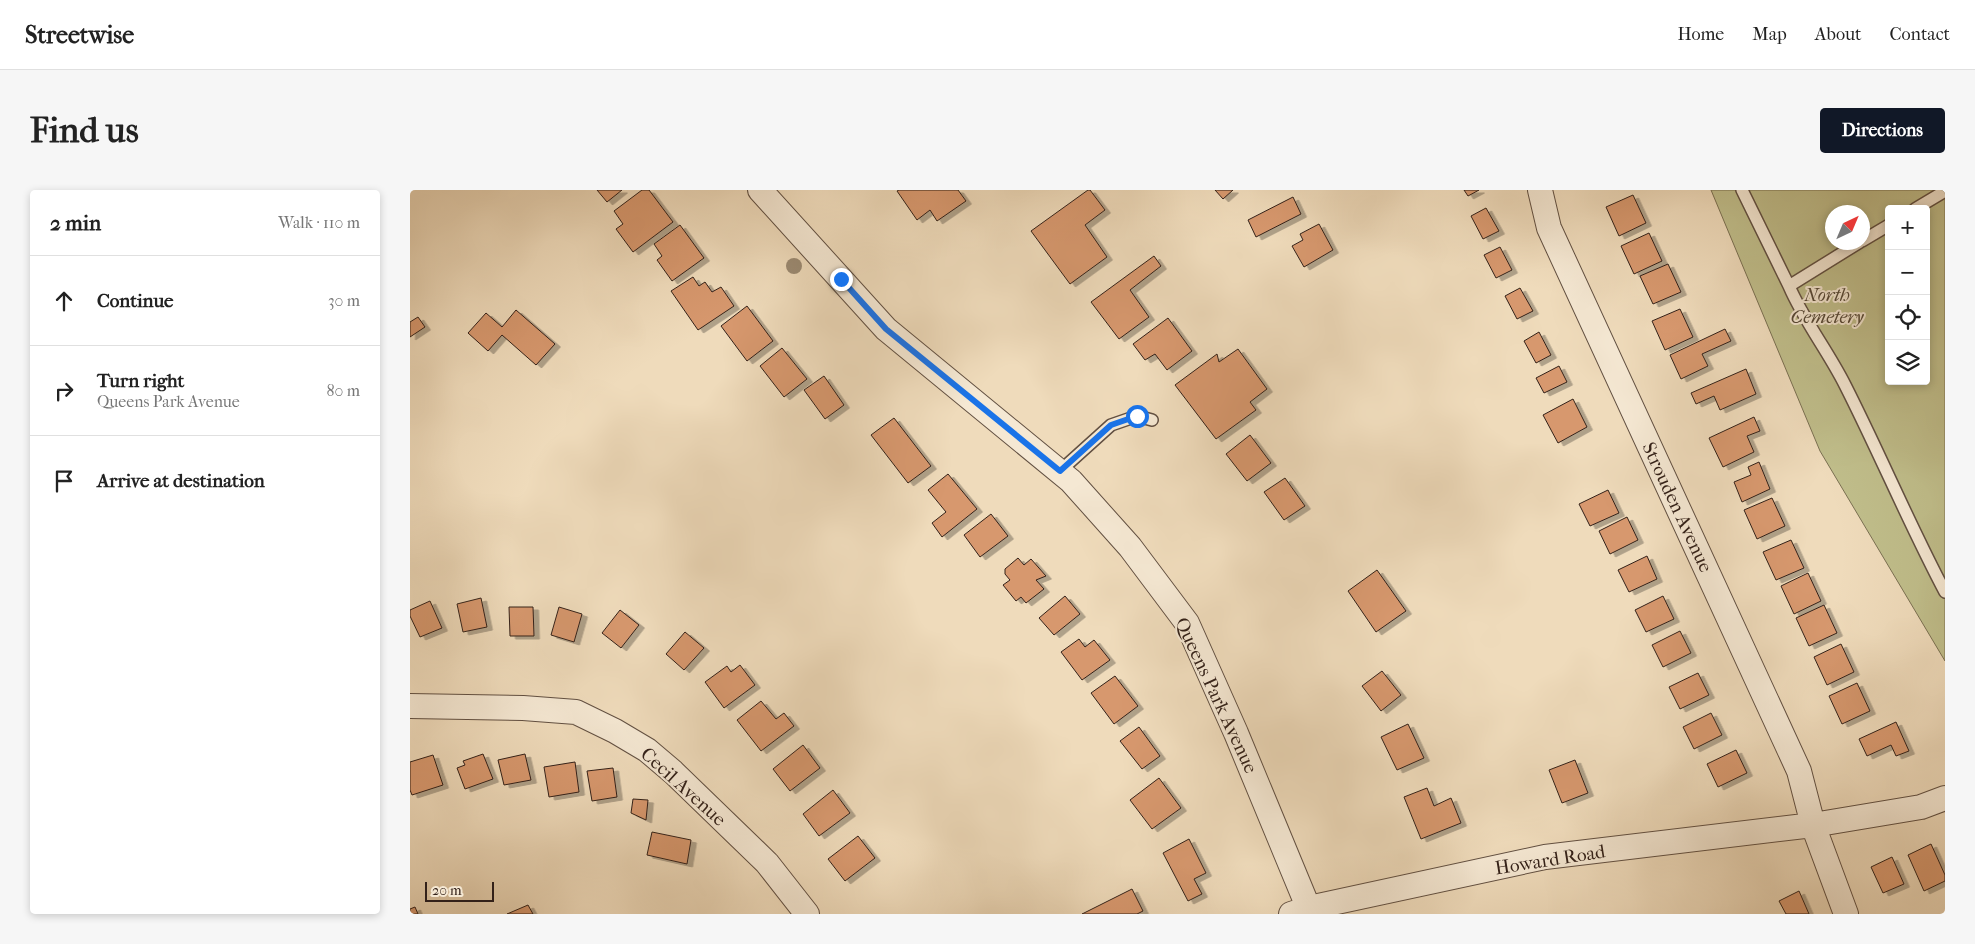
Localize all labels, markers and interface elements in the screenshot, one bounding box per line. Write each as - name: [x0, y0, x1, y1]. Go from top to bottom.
- text: Streetwise: [25, 21, 134, 49]
- text: Home: [1677, 24, 1724, 45]
- text: Map: [1752, 24, 1787, 45]
- text: About: [1815, 24, 1861, 45]
- text: Contact: [1889, 24, 1950, 45]
- button: Directions: [1820, 108, 1945, 153]
- text: Find us: [30, 110, 139, 151]
- north arrow: [1825, 205, 1870, 250]
- map controls: [1885, 205, 1930, 385]
- button: +: [1885, 205, 1930, 250]
- text: 2 min: [50, 211, 101, 235]
- text: Walk · 110 m: [278, 213, 360, 232]
- button: −: [1885, 250, 1930, 295]
- route end: [830, 268, 853, 291]
- park label: North Cemetery: [1790, 284, 1865, 328]
- icon: ahead: [50, 287, 78, 315]
- text: Continue: [97, 290, 173, 312]
- text: 30 m: [328, 291, 360, 310]
- button: locate: [1885, 295, 1930, 340]
- button: layers: [1885, 340, 1930, 385]
- text: Turn right: [97, 370, 184, 392]
- icon: right: [50, 377, 78, 405]
- text: 80 m: [326, 381, 360, 400]
- text: Queens Park Avenue: [97, 392, 240, 411]
- route start: [1126, 405, 1149, 428]
- street label: Strouden Avenue: [1637, 439, 1717, 576]
- icon: arrive: [50, 467, 78, 495]
- text: Arrive at destination: [97, 470, 265, 492]
- street label: Queens Park Avenue: [1170, 614, 1262, 777]
- street label: Cecil Avenue: [636, 743, 730, 831]
- street label: Howard Road: [1493, 840, 1607, 880]
- scale bar: [425, 879, 494, 902]
- text: 20 m: [432, 882, 462, 899]

